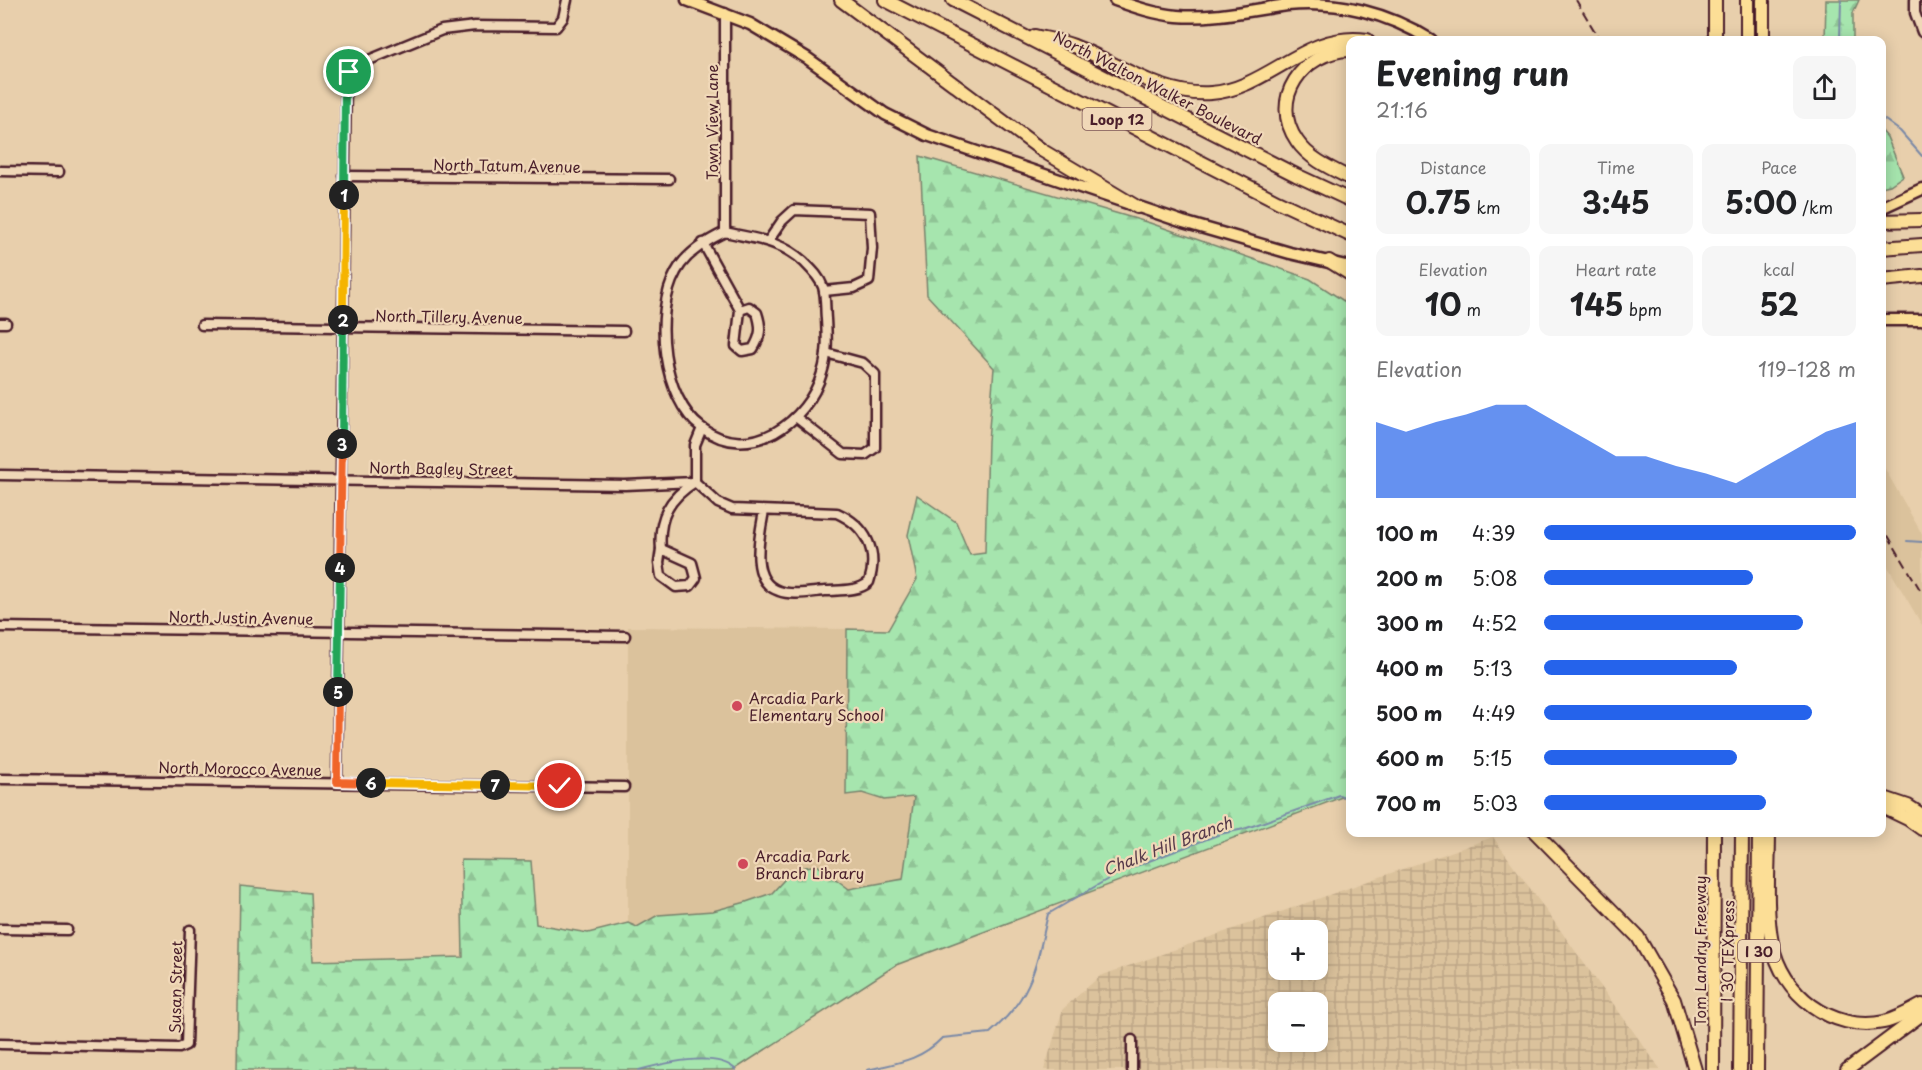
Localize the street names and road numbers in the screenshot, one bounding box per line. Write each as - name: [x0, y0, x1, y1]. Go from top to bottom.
- street label: North Walton Walker Boulevard: [1050, 24, 1266, 150]
- street label: Town View Lane: [700, 64, 723, 180]
- road number: Loop 12: [1082, 108, 1152, 130]
- street label: North Tatum Avenue: [433, 152, 581, 178]
- street label: North Tillery Avenue: [375, 303, 523, 329]
- street label: North Bagley Street: [369, 455, 513, 481]
- street label: North Justin Avenue: [168, 604, 314, 630]
- street label: North Morocco Avenue: [158, 755, 322, 781]
- street label: Tom Landry Freeway: [1688, 876, 1711, 1026]
- street label: I 30 TEXpress: [1715, 900, 1739, 1002]
- street label: Susan Street: [163, 940, 187, 1034]
- road number: I 30: [1738, 940, 1780, 962]

